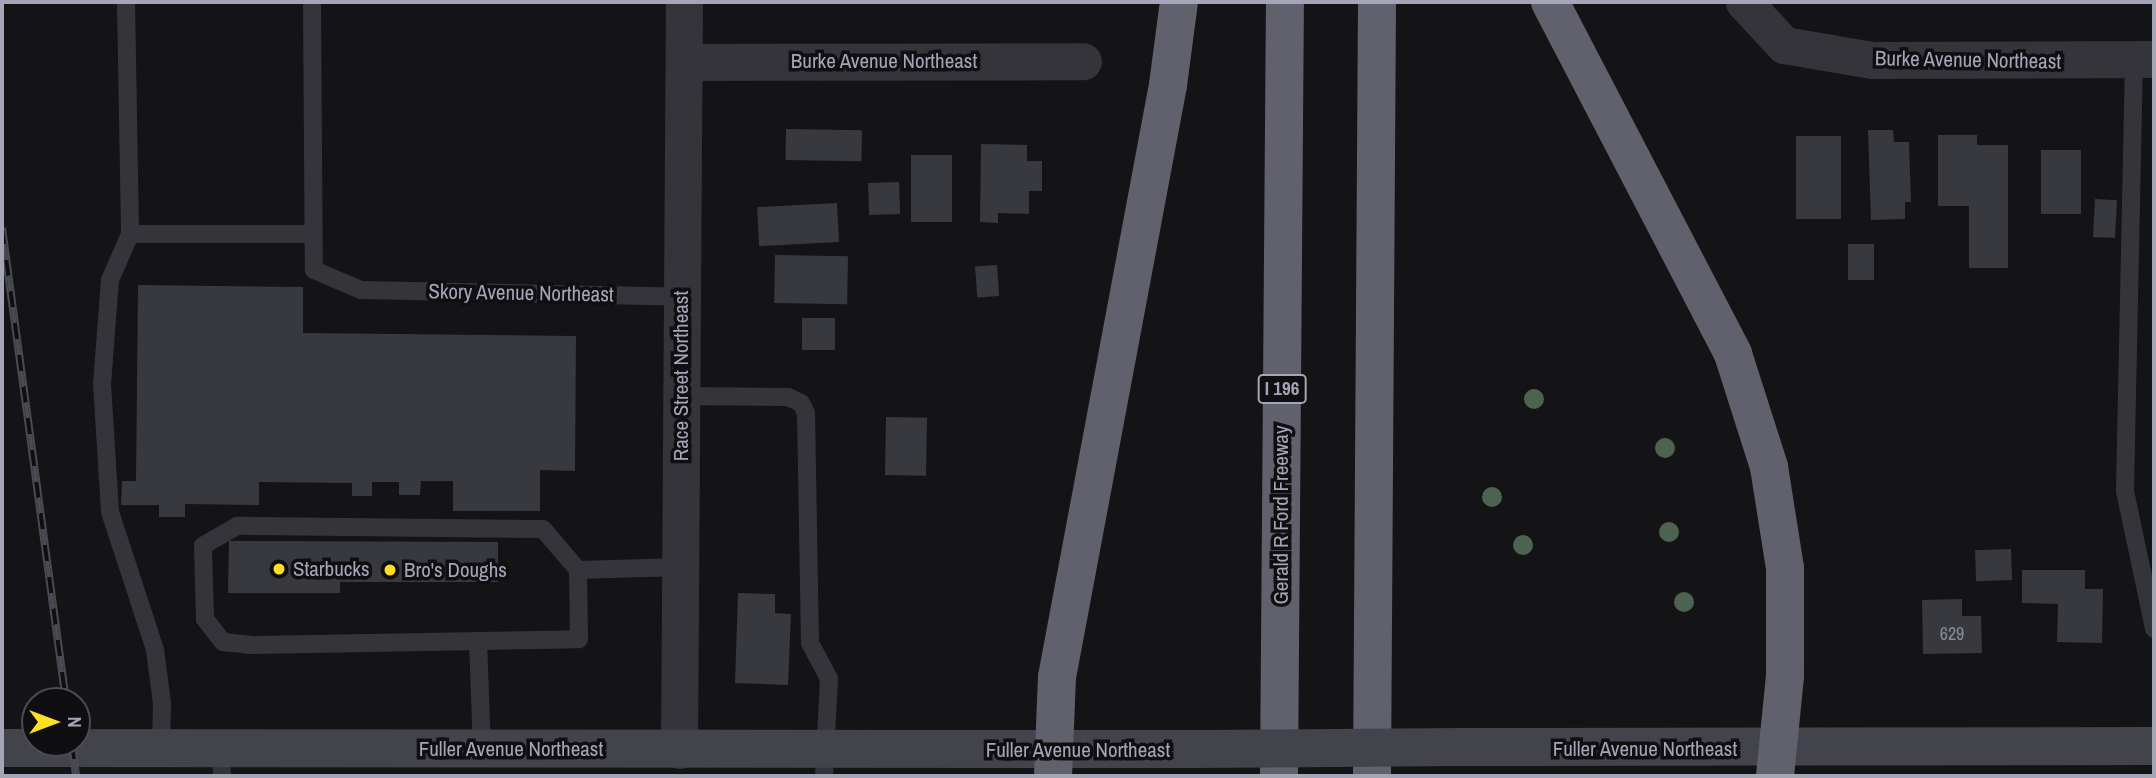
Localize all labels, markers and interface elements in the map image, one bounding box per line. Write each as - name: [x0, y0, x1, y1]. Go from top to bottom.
- street label: Burke Avenue Northeast: [1874, 46, 2062, 74]
- street label: Burke Avenue Northeast: [790, 48, 978, 74]
- street label: Skory Avenue Northeast: [428, 279, 614, 307]
- street label: Race Street Northeast: [668, 291, 694, 461]
- road number: I 196: [1258, 374, 1306, 404]
- street label: Gerald R Ford Freeway: [1268, 425, 1294, 605]
- place label: Starbucks: [293, 556, 370, 582]
- place label: Bro's Doughs: [404, 557, 507, 583]
- marker: Starbucks: [271, 561, 287, 577]
- marker: Bro's Doughs: [382, 562, 398, 578]
- house number: 629: [1940, 623, 1964, 645]
- north arrow: [21, 687, 91, 757]
- text: N: [62, 716, 88, 728]
- street label: Fuller Avenue Northeast: [418, 736, 604, 762]
- street label: Fuller Avenue Northeast: [1552, 736, 1738, 762]
- street label: Fuller Avenue Northeast: [985, 737, 1171, 763]

